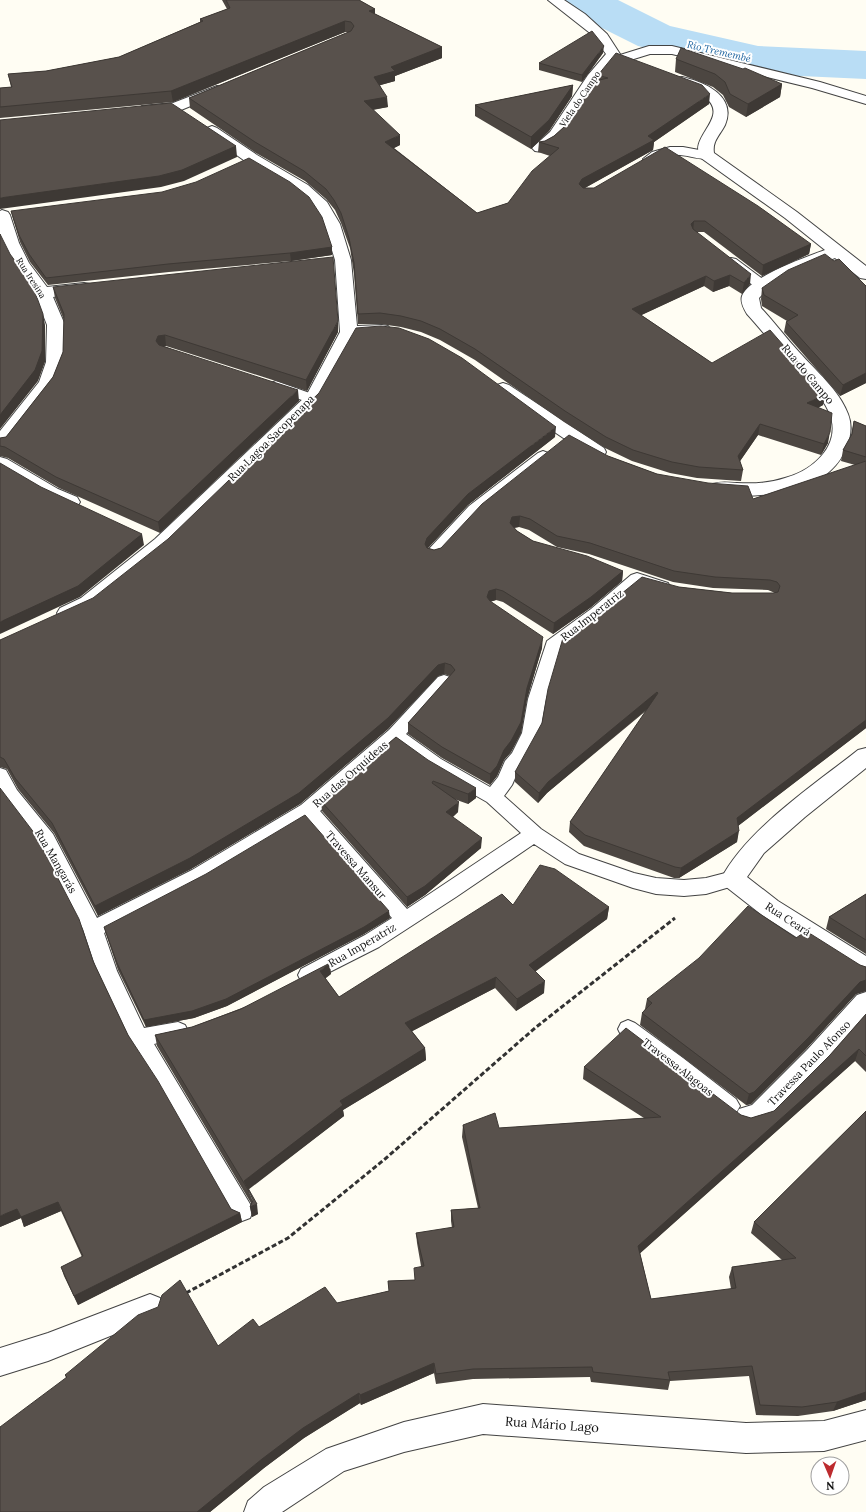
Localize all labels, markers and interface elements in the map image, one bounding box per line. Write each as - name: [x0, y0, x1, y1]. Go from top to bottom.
- water label: Rio Tremembé: [686, 38, 752, 65]
- street label: Viela do Campo: [556, 69, 602, 130]
- street label: Rua Iresina: [14, 255, 49, 301]
- street label: Rua do Campo: [779, 341, 837, 407]
- street label: Rua Lagoa Sacopenapa: [225, 392, 317, 484]
- street label: Rua Imperatriz: [558, 586, 627, 644]
- street label: Rua das Orquídeas: [310, 738, 390, 810]
- street label: Rua Mangarás: [32, 826, 80, 896]
- street label: Travessa Mansur: [322, 828, 390, 902]
- street label: Rua Ceará: [763, 899, 814, 939]
- street label: Rua Imperatriz: [326, 920, 399, 970]
- street label: Travessa Paulo Afonso: [765, 1017, 853, 1109]
- street label: Travessa Alagoas: [640, 1035, 716, 1099]
- street label: Rua Mário Lago: [504, 1413, 600, 1436]
- north arrow: [810, 1456, 850, 1496]
- text: N: [825, 1479, 835, 1493]

